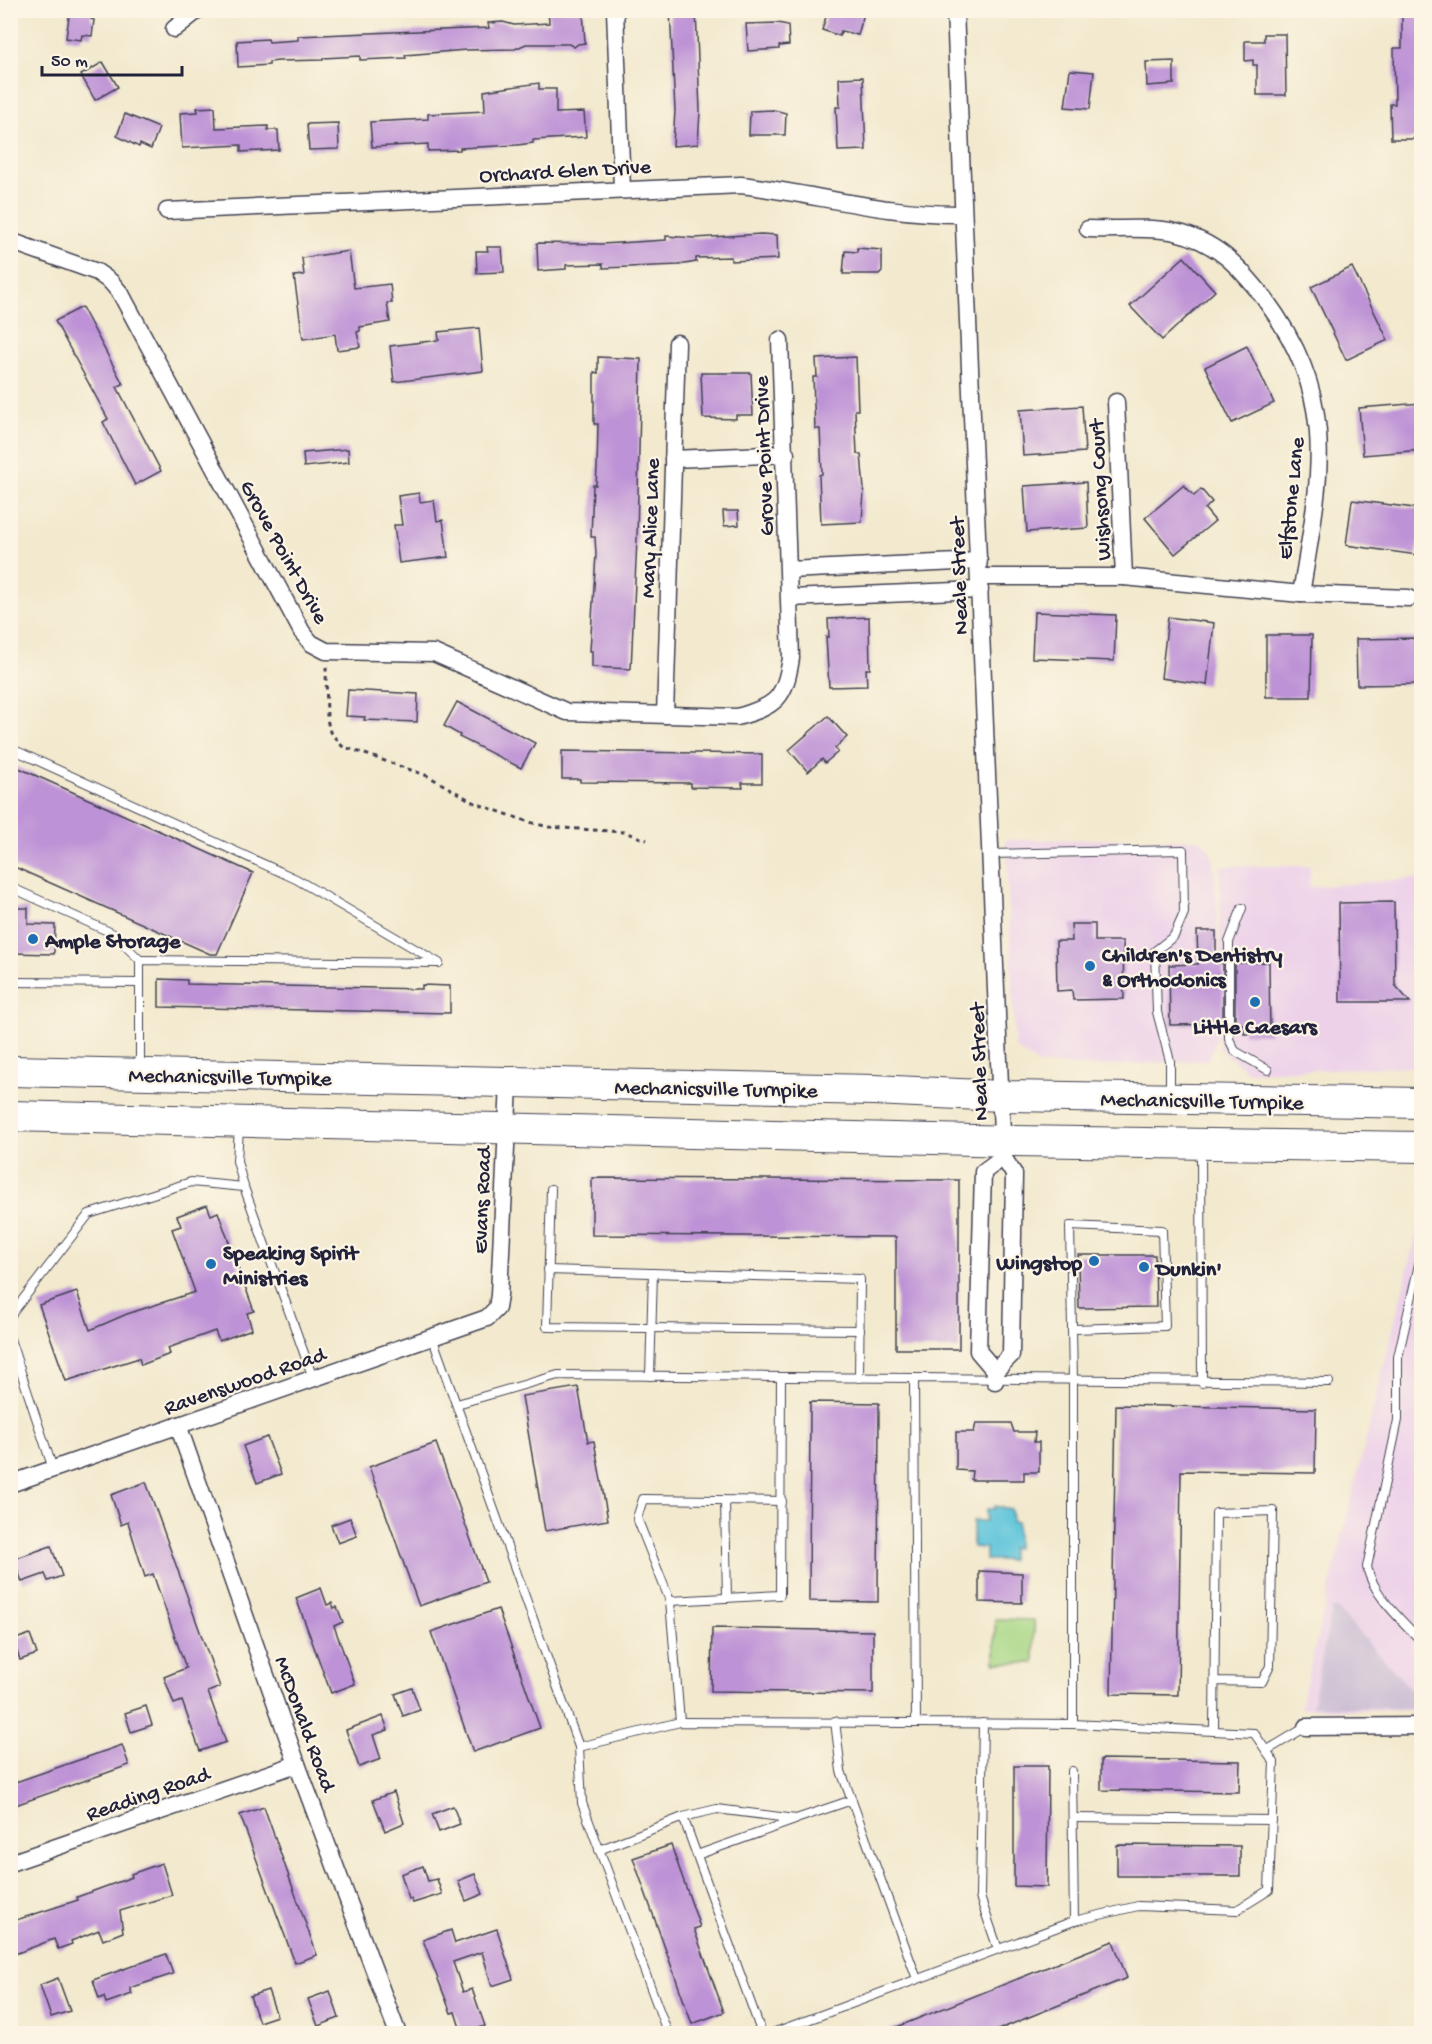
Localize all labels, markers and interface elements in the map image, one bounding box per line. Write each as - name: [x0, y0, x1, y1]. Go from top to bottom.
- scale bar: [42, 39, 182, 77]
- text: 50 m: [51, 52, 88, 73]
- street label: Orchard Glen Drive: [479, 155, 652, 190]
- street label: Grove Point Drive: [750, 375, 782, 536]
- street label: Wishsong Court: [1085, 416, 1119, 561]
- street label: Elfstone Lane: [1274, 435, 1312, 561]
- street label: Mary Alice Lane: [637, 457, 667, 599]
- street label: Grove Point Drive: [232, 477, 333, 630]
- street label: Neale Street: [946, 514, 976, 635]
- place label: Ample Storage: [44, 930, 181, 956]
- marker: Ample Storage: [26, 932, 40, 946]
- place label: Children's Dentistry & Orthodonics: [1101, 944, 1283, 995]
- marker: Children's Dentistry & Orthodonics: [1083, 959, 1097, 973]
- marker: Little Caesars: [1248, 995, 1262, 1009]
- street label: Neale Street: [966, 1000, 996, 1121]
- place label: Little Caesars: [1193, 1016, 1319, 1042]
- street label: Mechanicsville Turnpike: [128, 1064, 333, 1094]
- street label: Mechanicsville Turnpike: [614, 1076, 819, 1106]
- street label: Mechanicsville Turnpike: [1100, 1088, 1305, 1118]
- street label: Evans Road: [469, 1144, 499, 1254]
- place label: Speaking Spirit Ministries: [223, 1242, 360, 1293]
- place label: Wingstop: [995, 1252, 1082, 1278]
- marker: Wingstop: [1087, 1254, 1101, 1268]
- marker: Speaking Spirit Ministries: [204, 1257, 218, 1271]
- place label: Dunkin': [1154, 1258, 1222, 1284]
- marker: Dunkin': [1137, 1260, 1151, 1274]
- street label: Ravenswood Road: [161, 1342, 332, 1423]
- street label: McDonald Road: [267, 1653, 340, 1798]
- street label: Reading Road: [83, 1762, 216, 1829]

